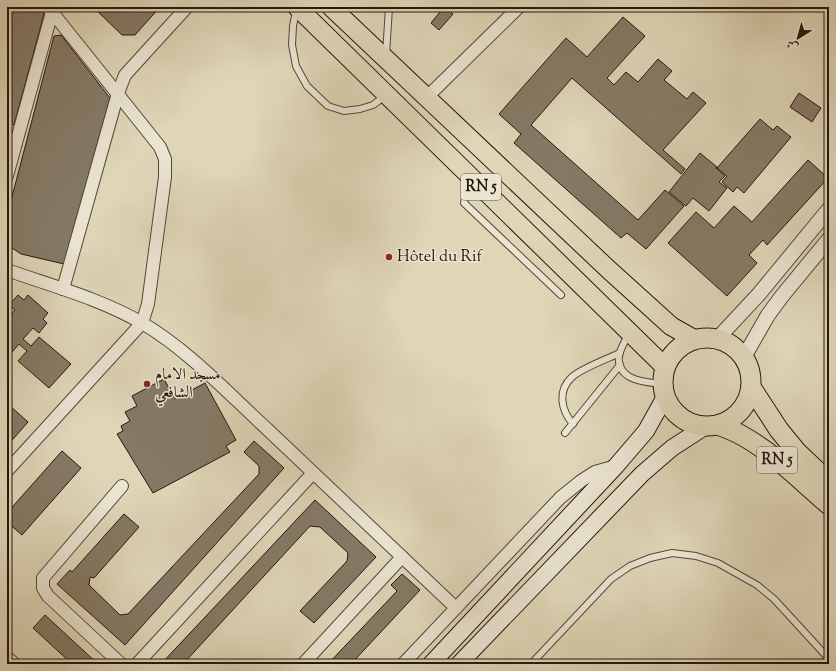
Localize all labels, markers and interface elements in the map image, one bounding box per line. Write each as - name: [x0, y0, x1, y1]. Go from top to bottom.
- north arrow: [778, 18, 818, 58]
- text: ش: [783, 35, 802, 55]
- road number: RN 5: [461, 174, 501, 200]
- place label: Hôtel du Rif: [397, 246, 484, 269]
- marker: Hôtel du Rif: [384, 252, 394, 262]
- place label: مسجد الامام الشافعي: [155, 364, 221, 407]
- marker: مسجد الامام الشافعي: [142, 379, 152, 389]
- road number: RN 5: [757, 447, 797, 473]

